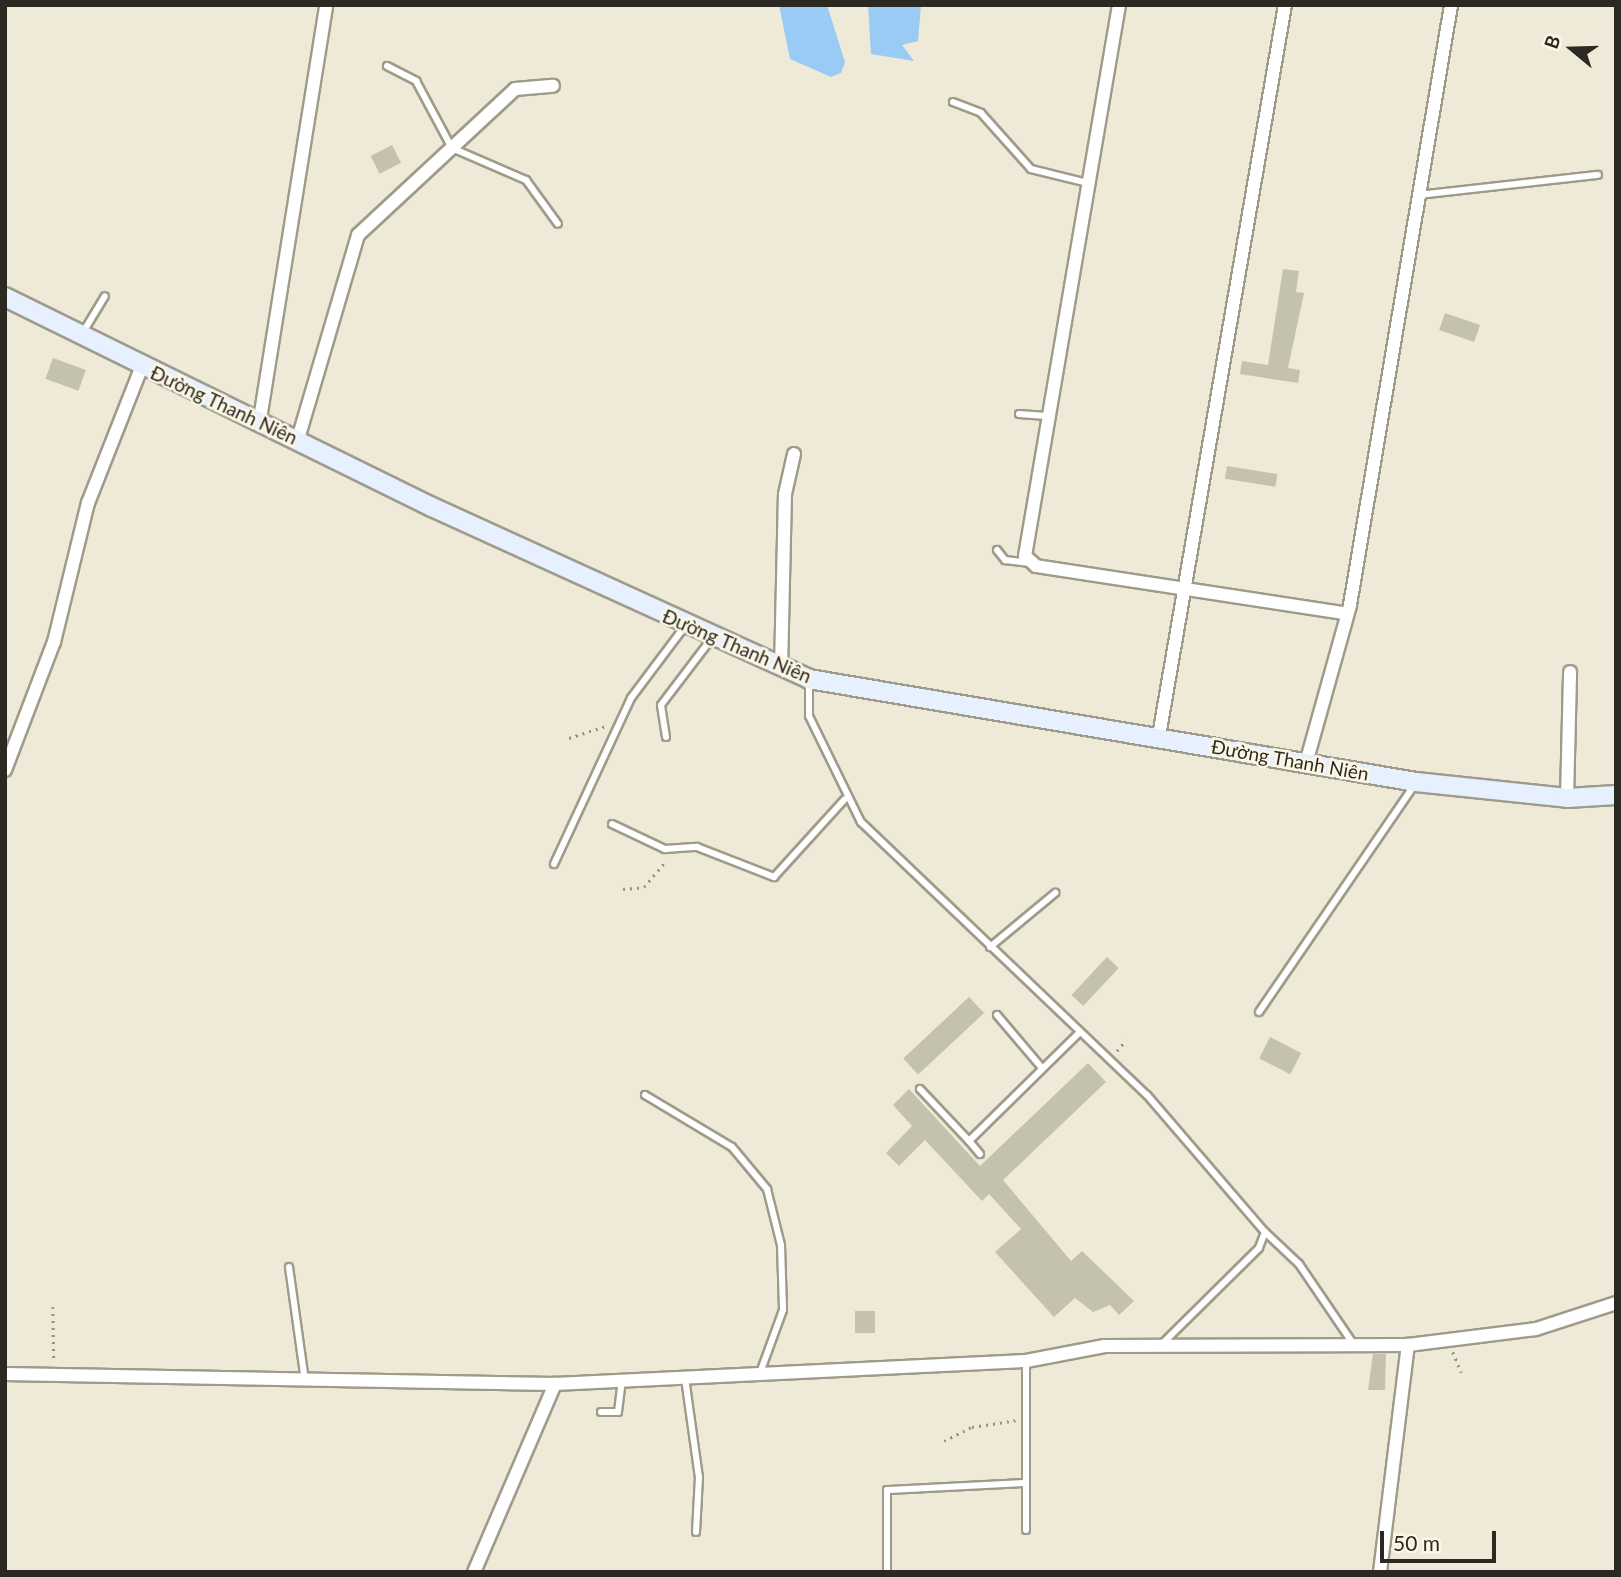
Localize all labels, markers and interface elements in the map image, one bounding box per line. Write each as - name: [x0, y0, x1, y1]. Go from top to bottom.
- north arrow: [1537, 14, 1607, 84]
- text: B: [1539, 32, 1565, 52]
- street label: Đường Thanh Niên: [147, 361, 301, 449]
- street label: Đường Thanh Niên: [659, 604, 815, 688]
- street label: Đường Thanh Niên: [1209, 735, 1371, 785]
- scale bar: [1383, 1518, 1498, 1562]
- text: 50 m: [1393, 1530, 1440, 1555]

